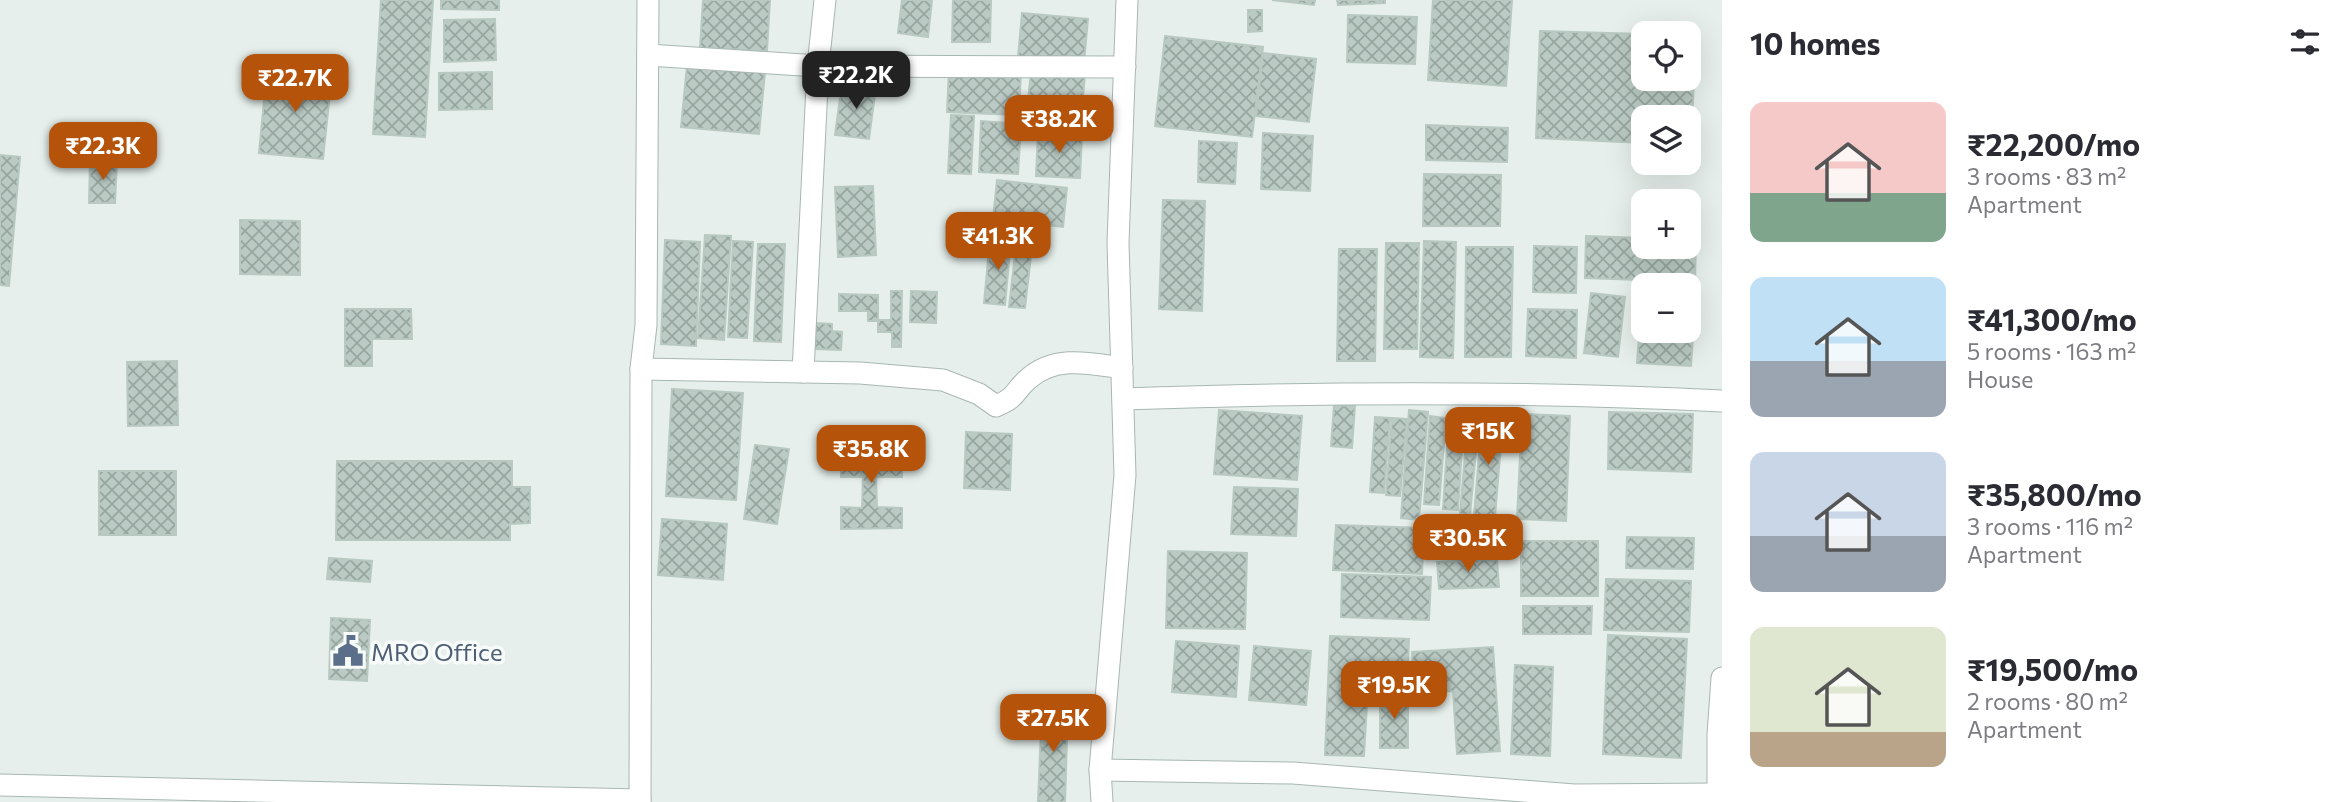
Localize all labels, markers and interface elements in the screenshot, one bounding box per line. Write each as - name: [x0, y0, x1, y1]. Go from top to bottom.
- map controls: [1631, 21, 1701, 343]
- button: locate: [1631, 21, 1701, 91]
- icon: filters: [2286, 23, 2324, 61]
- text: 10 homes: [1750, 24, 1880, 61]
- pin: ₹22.2K: [799, 52, 913, 111]
- pin: ₹22.7K: [238, 54, 352, 114]
- text: ₹22.2K: [818, 60, 894, 88]
- text: ₹22.7K: [258, 63, 332, 91]
- pin: ₹38.2K: [1002, 96, 1116, 155]
- text: ₹38.2K: [1021, 104, 1097, 132]
- button: layers: [1631, 105, 1701, 175]
- pin: ₹22.3K: [46, 122, 160, 182]
- text: ₹22,200/mo: [1967, 125, 2140, 162]
- icon: home: [1806, 130, 1890, 214]
- text: ₹22.3K: [65, 131, 141, 159]
- text: 3 rooms · 83 m²: [1967, 162, 2126, 190]
- button: +: [1631, 189, 1701, 259]
- text: Apartment: [1967, 190, 2082, 218]
- pin: ₹41.3K: [941, 212, 1055, 272]
- text: ₹41.3K: [962, 221, 1034, 249]
- button: −: [1631, 273, 1701, 343]
- text: ₹41,300/mo: [1967, 300, 2137, 337]
- icon: home: [1806, 305, 1890, 389]
- text: 5 rooms · 163 m²: [1967, 337, 2136, 365]
- text: House: [1967, 365, 2033, 393]
- pin: ₹15K: [1447, 407, 1529, 467]
- text: ₹15K: [1461, 416, 1515, 444]
- pin: ₹35.8K: [814, 426, 928, 485]
- text: ₹35.8K: [833, 434, 909, 462]
- text: ₹35,800/mo: [1967, 475, 2142, 512]
- icon: home: [1806, 480, 1890, 564]
- text: 3 rooms · 116 m²: [1967, 512, 2133, 540]
- pin: ₹30.5K: [1411, 514, 1525, 574]
- text: ₹30.5K: [1429, 523, 1507, 551]
- text: Apartment: [1967, 540, 2082, 568]
- public building icon: MRO Office: [331, 634, 365, 668]
- place label: MRO Office: [371, 637, 503, 666]
- text: ₹19,500/mo: [1967, 650, 2138, 687]
- icon: home: [1806, 655, 1890, 739]
- pin: ₹19.5K: [1337, 662, 1451, 721]
- text: ₹19.5K: [1357, 670, 1431, 698]
- text: 2 rooms · 80 m²: [1967, 687, 2128, 715]
- pin: ₹27.5K: [996, 694, 1110, 754]
- text: ₹27.5K: [1016, 703, 1090, 731]
- text: Apartment: [1967, 715, 2082, 743]

